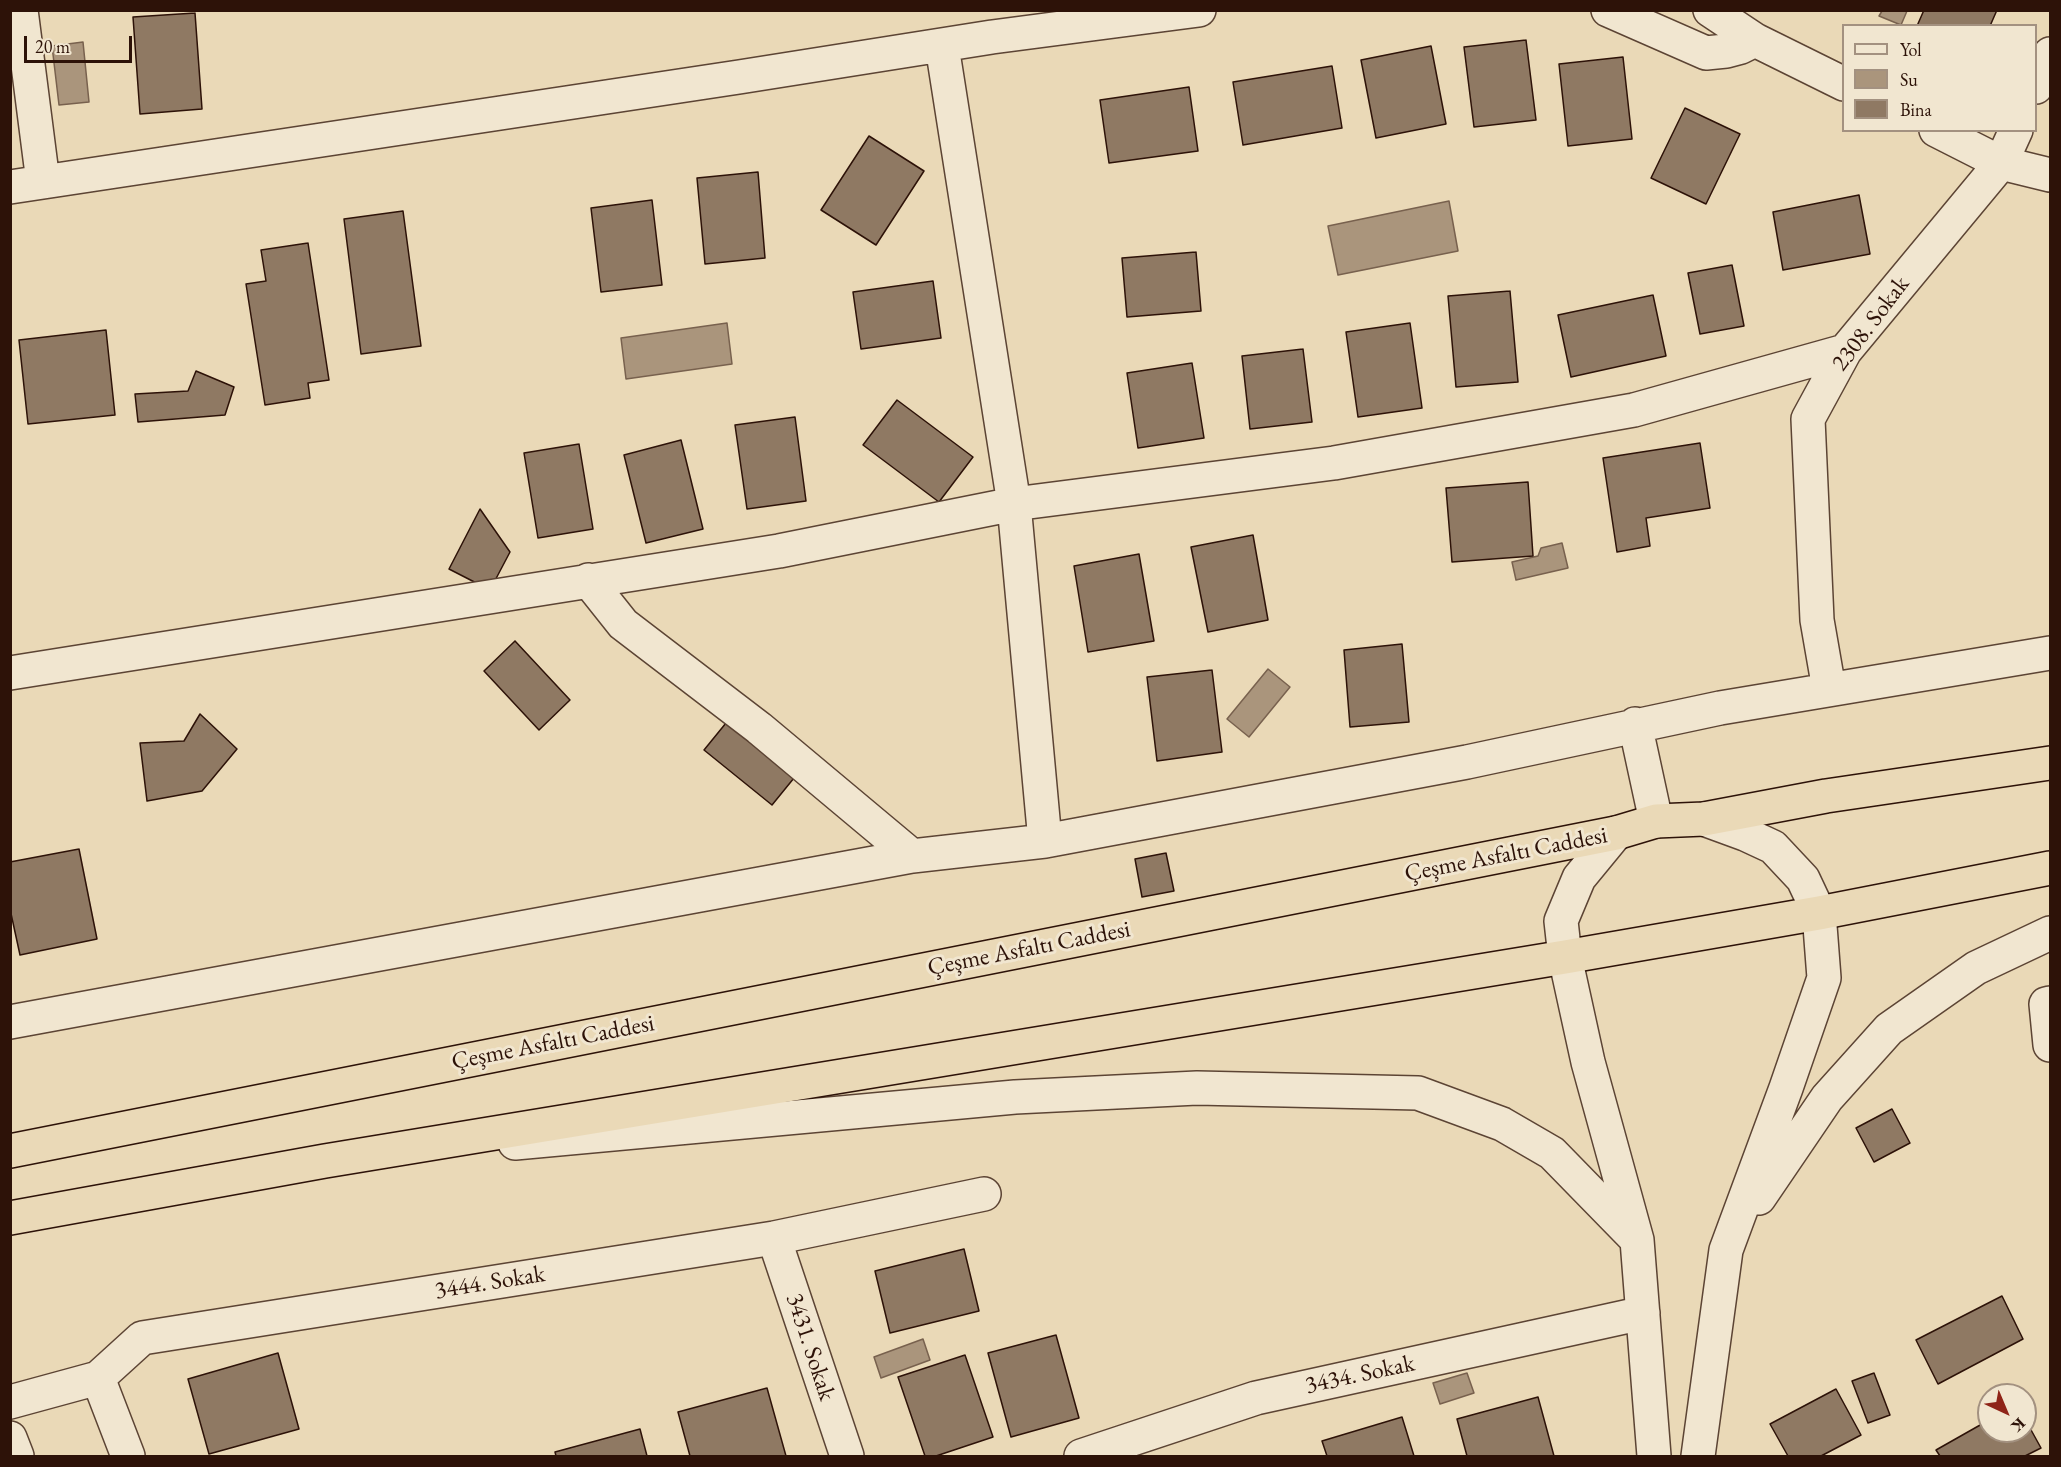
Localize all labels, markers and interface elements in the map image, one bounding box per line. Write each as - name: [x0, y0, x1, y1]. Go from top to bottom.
- scale bar: [27, 24, 135, 62]
- legend: [1842, 24, 2037, 132]
- text: 20 m: [35, 35, 70, 58]
- text: Yol: [1900, 38, 1922, 61]
- text: Su: [1900, 68, 1918, 91]
- text: Bina: [1900, 98, 1932, 121]
- street label: 2308. Sokak: [1826, 271, 1916, 377]
- street label: Çeşme Asfaltı Caddesi: [1402, 821, 1610, 889]
- street label: Çeşme Asfaltı Caddesi: [925, 915, 1133, 983]
- street label: Çeşme Asfaltı Caddesi: [449, 1009, 657, 1077]
- street label: 3444. Sokak: [433, 1260, 547, 1306]
- street label: 3431. Sokak: [779, 1290, 841, 1404]
- street label: 3434. Sokak: [1303, 1349, 1417, 1401]
- north arrow: [1977, 1383, 2037, 1443]
- text: K: [2007, 1413, 2030, 1437]

